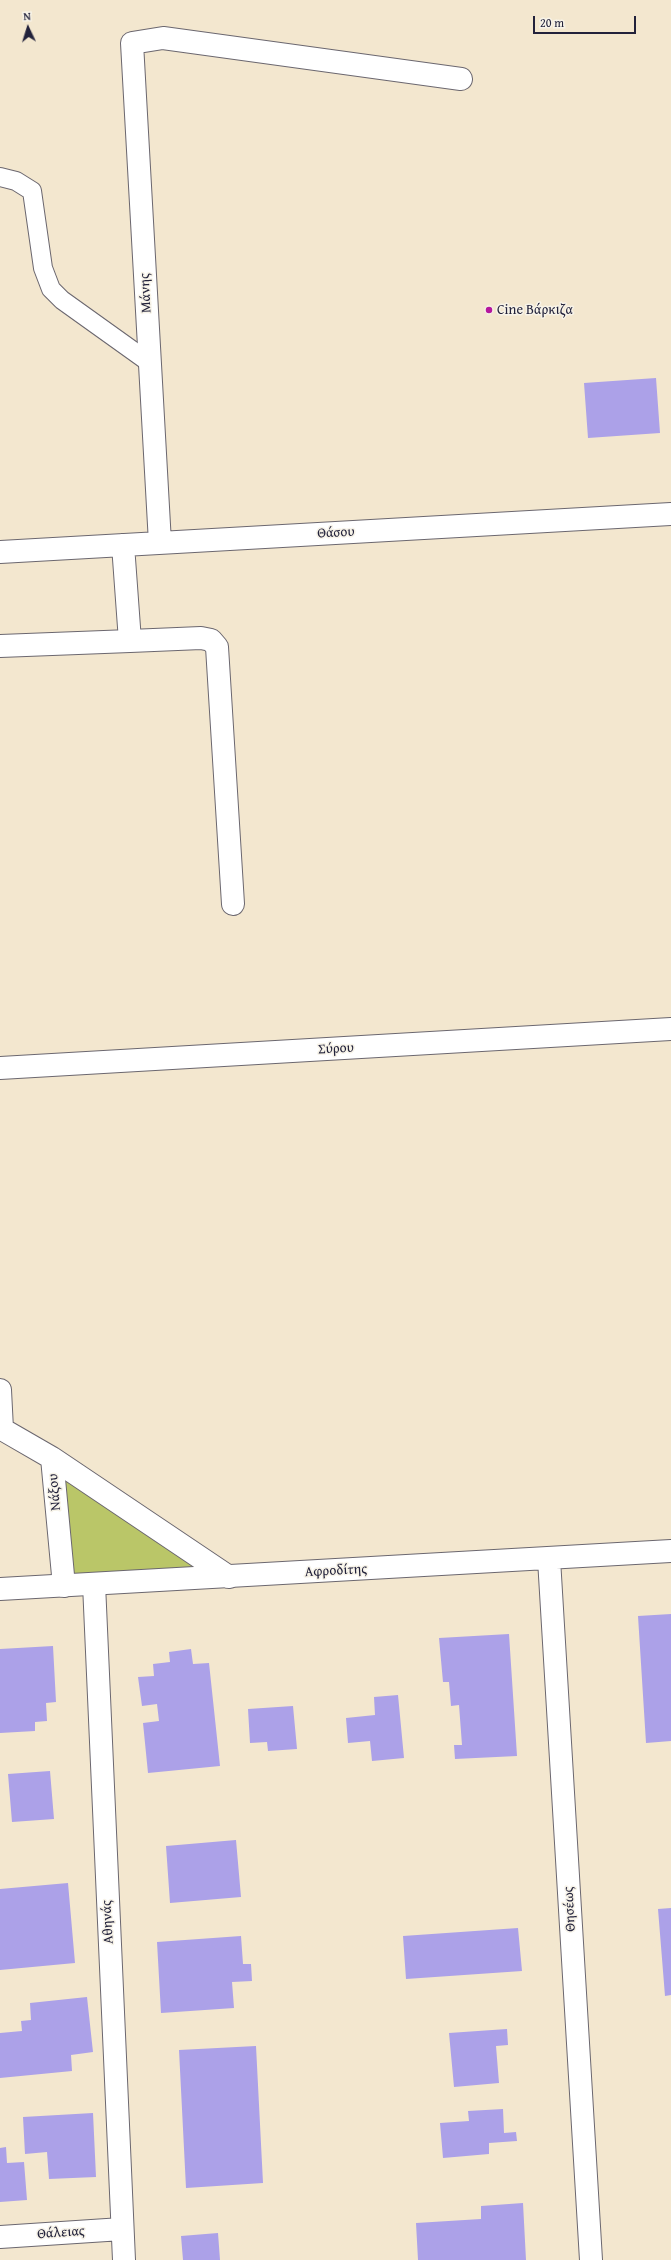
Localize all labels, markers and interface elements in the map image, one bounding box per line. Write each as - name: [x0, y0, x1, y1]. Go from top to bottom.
- north arrow: [8, 8, 48, 48]
- text: N: [23, 8, 31, 24]
- scale bar: [535, 8, 638, 34]
- text: 20 m: [540, 14, 564, 31]
- street label: Μάνης: [137, 273, 155, 313]
- place label: Cine Βάρκιζα: [497, 302, 573, 318]
- marker: Cine Βάρκιζα: [484, 305, 494, 315]
- street label: Θάσου: [317, 524, 355, 542]
- street label: Σύρου: [318, 1040, 354, 1058]
- street label: Νάξου: [45, 1473, 65, 1511]
- street label: Αφροδίτης: [304, 1561, 368, 1581]
- street label: Θησέως: [560, 1886, 580, 1932]
- street label: Αθηνάς: [98, 1900, 118, 1944]
- street label: Θάλειας: [37, 2223, 85, 2243]

